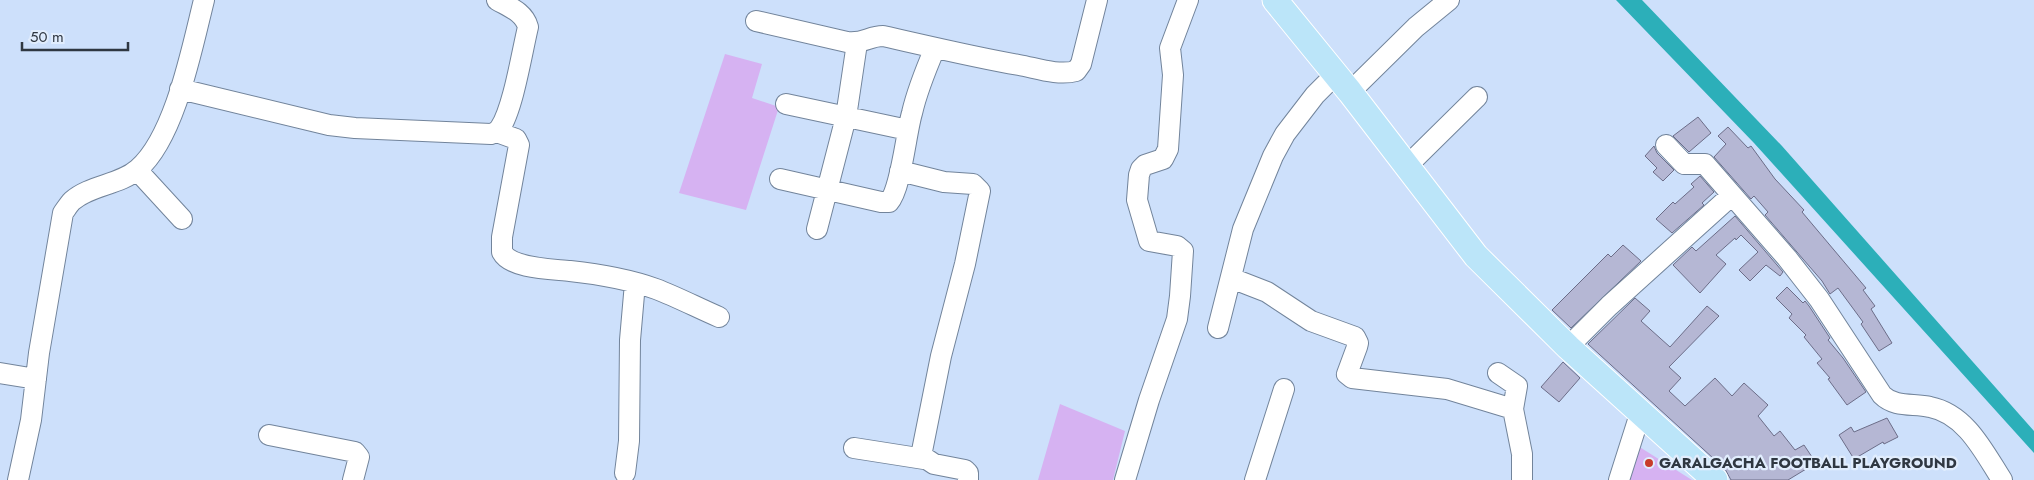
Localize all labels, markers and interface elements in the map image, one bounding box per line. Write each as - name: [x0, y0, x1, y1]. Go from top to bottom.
- scale bar: [22, 20, 129, 52]
- text: 50 m: [30, 26, 64, 48]
- place label: GARALGACHA FOOTBALL PLAYGROUND: [1659, 452, 1957, 474]
- marker: GARALGACHA FOOTBALL PLAYGROUND: [1643, 457, 1655, 469]

